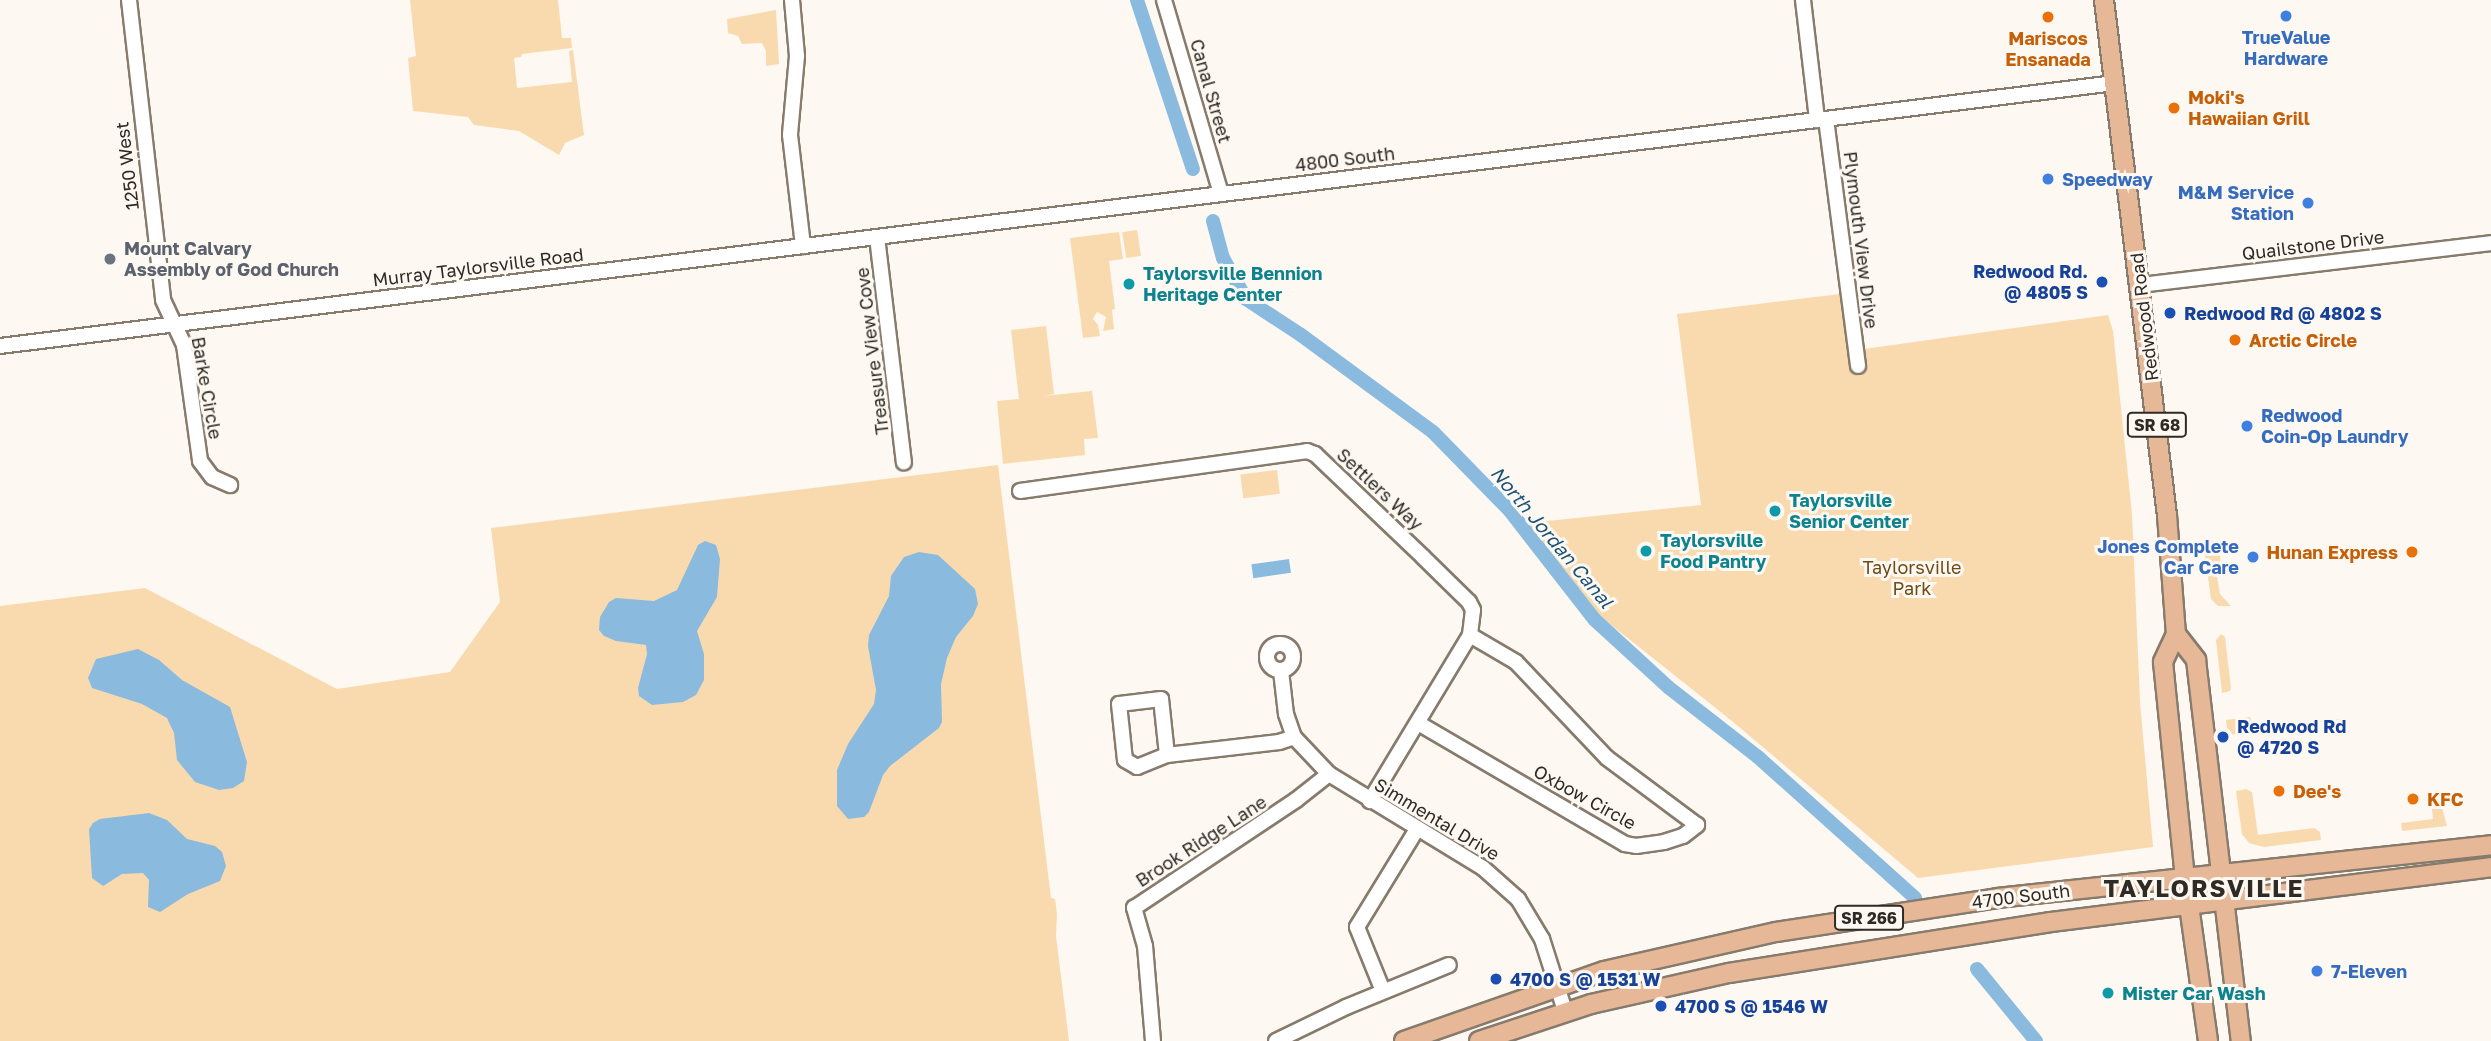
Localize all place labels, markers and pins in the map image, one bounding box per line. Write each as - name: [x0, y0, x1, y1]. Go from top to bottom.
- marker: TrueValue Hardware: [2278, 8, 2294, 24]
- marker: Mariscos Ensanada: [2040, 9, 2056, 25]
- place label: TrueValue Hardware: [2242, 27, 2330, 70]
- place label: Mariscos Ensanada: [2005, 28, 2091, 70]
- place label: Moki's Hawaiian Grill: [2188, 87, 2310, 130]
- marker: Moki's Hawaiian Grill: [2166, 100, 2182, 116]
- place label: Speedway: [2062, 168, 2153, 190]
- marker: Speedway: [2040, 171, 2056, 187]
- place label: M&M Service Station: [2178, 182, 2294, 224]
- marker: M&M Service Station: [2300, 195, 2316, 211]
- place label: Mount Calvary Assembly of God Church: [124, 238, 339, 280]
- marker: Mount Calvary Assembly of God Church: [102, 251, 118, 267]
- place label: Redwood Rd. @ 4805 S: [1973, 261, 2088, 304]
- place label: Taylorsville Bennion Heritage Center: [1143, 263, 1322, 306]
- marker: Redwood Rd. @ 4805 S: [2094, 274, 2110, 290]
- marker: Taylorsville Bennion Heritage Center: [1121, 276, 1137, 292]
- place label: Redwood Rd @ 4802 S: [2184, 302, 2382, 324]
- marker: Redwood Rd @ 4802 S: [2162, 305, 2178, 321]
- place label: Arctic Circle: [2249, 329, 2357, 351]
- marker: Arctic Circle: [2227, 332, 2243, 348]
- place label: Redwood Coin-Op Laundry: [2261, 405, 2408, 448]
- marker: Redwood Coin-Op Laundry: [2239, 418, 2255, 434]
- place label: Taylorsville Senior Center: [1789, 490, 1909, 532]
- marker: Taylorsville Senior Center: [1767, 503, 1783, 519]
- place label: Taylorsville Food Pantry: [1660, 530, 1766, 572]
- place label: Jones Complete Car Care: [2097, 536, 2239, 578]
- place label: Hunan Express: [2267, 541, 2398, 563]
- marker: Taylorsville Food Pantry: [1638, 543, 1654, 559]
- marker: Hunan Express: [2404, 544, 2420, 560]
- marker: Jones Complete Car Care: [2245, 549, 2261, 565]
- place label: Redwood Rd @ 4720 S: [2237, 716, 2346, 758]
- marker: Redwood Rd @ 4720 S: [2215, 729, 2231, 745]
- place label: Dee's: [2293, 780, 2341, 802]
- marker: Dee's: [2271, 783, 2287, 799]
- place label: KFC: [2427, 788, 2464, 810]
- marker: KFC: [2405, 791, 2421, 807]
- place label: 7-Eleven: [2331, 960, 2407, 982]
- marker: 7-Eleven: [2309, 963, 2325, 979]
- place label: 4700 S @ 1531 W: [1510, 968, 1660, 990]
- marker: 4700 S @ 1531 W: [1488, 971, 1504, 987]
- place label: Mister Car Wash: [2122, 982, 2266, 1004]
- marker: Mister Car Wash: [2100, 985, 2116, 1001]
- place label: 4700 S @ 1546 W: [1675, 995, 1828, 1017]
- marker: 4700 S @ 1546 W: [1653, 998, 1669, 1014]

